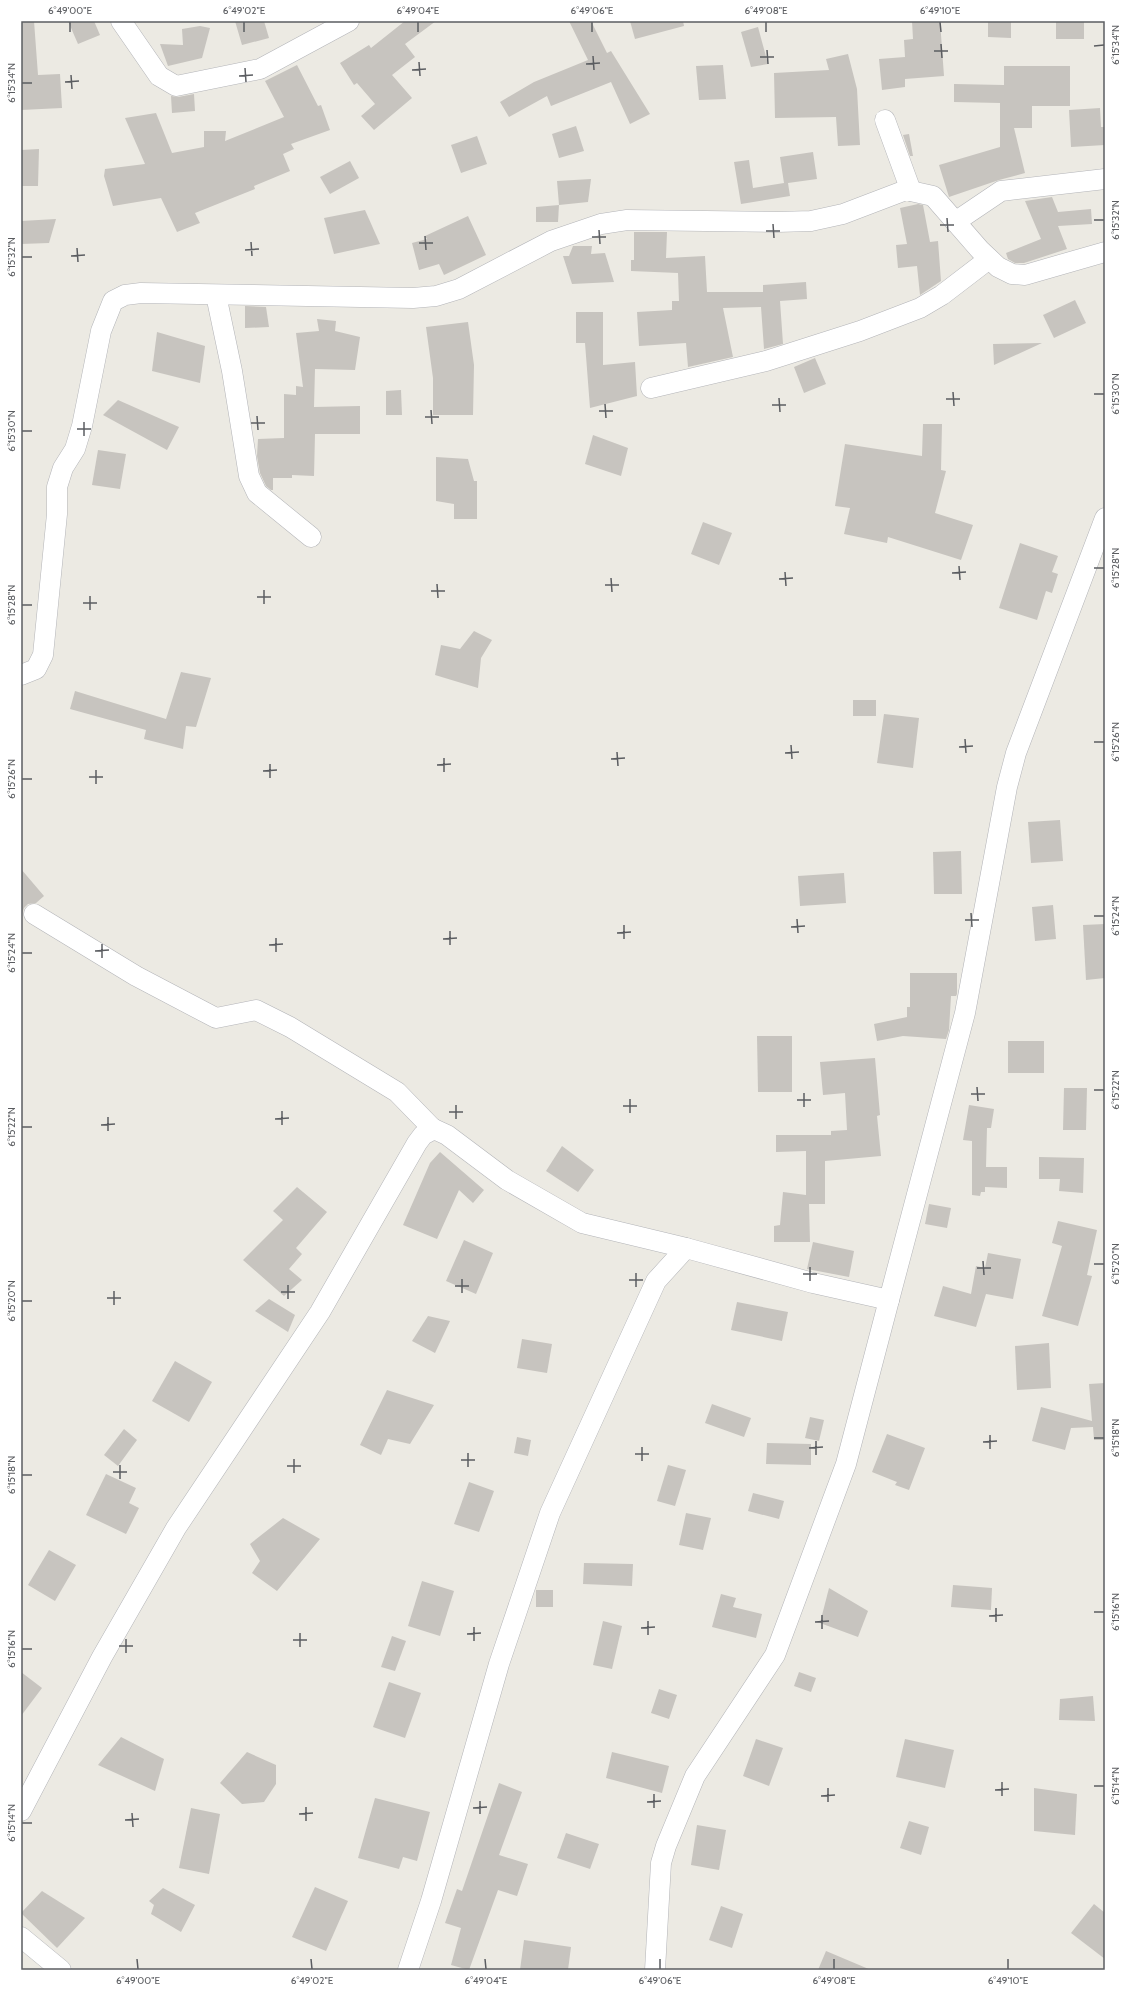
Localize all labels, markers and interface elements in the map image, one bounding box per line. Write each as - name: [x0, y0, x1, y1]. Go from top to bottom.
- text: 6°49'00"E: [48, 4, 93, 17]
- text: 6°49'02"E: [223, 4, 266, 17]
- text: 6°49'04"E: [397, 4, 440, 17]
- text: 6°49'06"E: [571, 4, 614, 17]
- text: 6°49'08"E: [744, 4, 788, 17]
- text: 6°49'10"E: [920, 4, 961, 17]
- text: 6°15'34"N: [1109, 25, 1122, 65]
- text: 6°15'34"N: [5, 63, 18, 103]
- text: 6°15'32"N: [1109, 200, 1122, 240]
- text: 6°15'32"N: [5, 237, 18, 277]
- text: 6°15'30"N: [1109, 373, 1122, 415]
- text: 6°15'30"N: [5, 410, 18, 452]
- text: 6°15'28"N: [1109, 548, 1122, 588]
- text: 6°15'28"N: [5, 585, 18, 625]
- text: 6°15'26"N: [1109, 722, 1122, 762]
- text: 6°15'26"N: [5, 759, 18, 799]
- text: 6°15'24"N: [1109, 896, 1122, 936]
- text: 6°15'24"N: [5, 933, 18, 973]
- text: 6°15'22"N: [1109, 1070, 1122, 1110]
- text: 6°15'22"N: [5, 1107, 18, 1147]
- text: 6°15'20"N: [1109, 1243, 1122, 1285]
- text: 6°15'20"N: [5, 1280, 18, 1322]
- text: 6°15'18"N: [1109, 1419, 1122, 1457]
- text: 6°15'18"N: [5, 1456, 18, 1494]
- text: 6°15'16"N: [1109, 1593, 1122, 1631]
- text: 6°15'16"N: [5, 1630, 18, 1668]
- text: 6°15'14"N: [1109, 1767, 1122, 1805]
- text: 6°15'14"N: [5, 1804, 18, 1842]
- text: 6°49'00"E: [116, 1974, 161, 1987]
- text: 6°49'02"E: [291, 1974, 334, 1987]
- text: 6°49'04"E: [465, 1974, 508, 1987]
- text: 6°49'06"E: [639, 1974, 682, 1987]
- text: 6°49'08"E: [812, 1974, 856, 1987]
- text: 6°49'10"E: [988, 1974, 1029, 1987]

